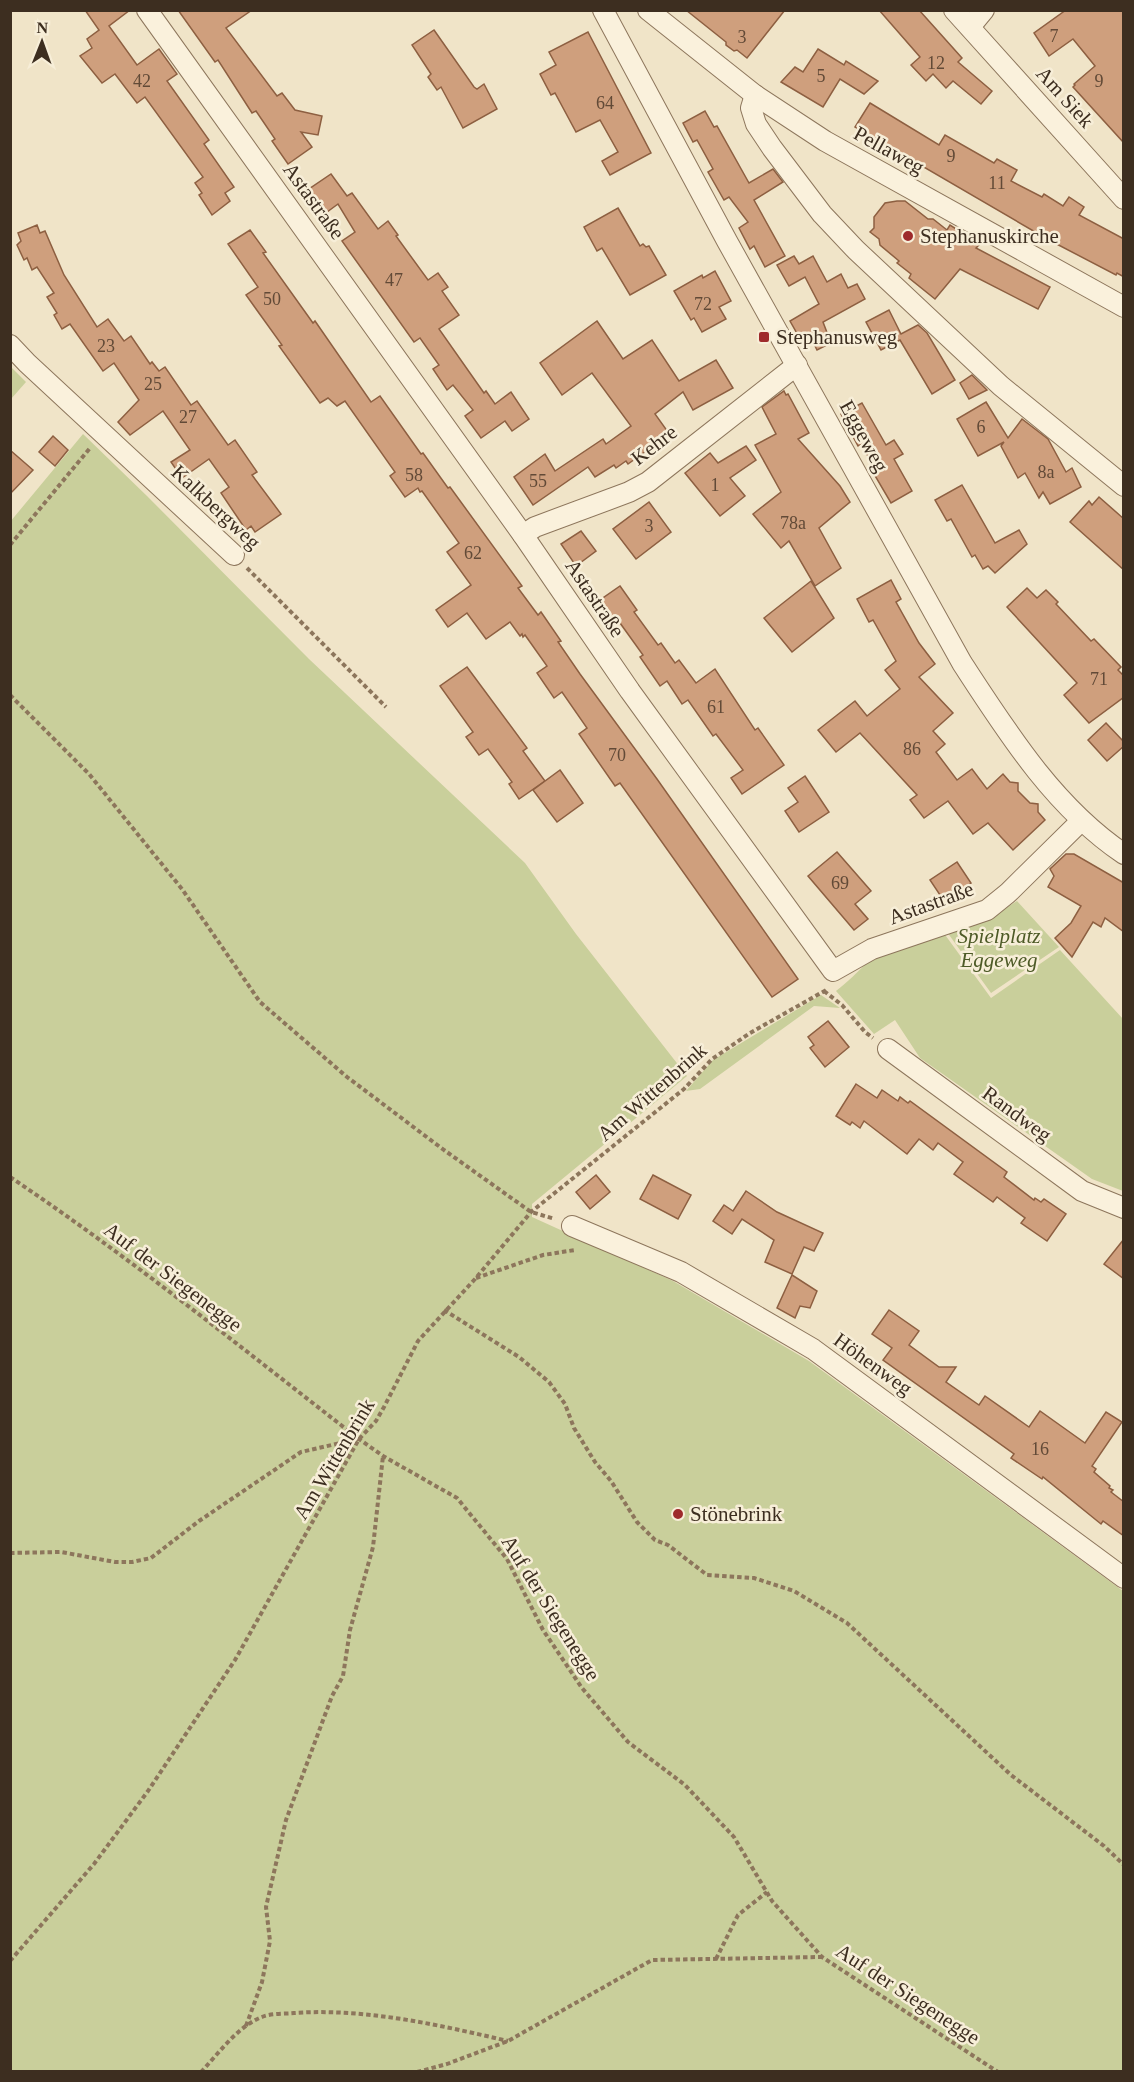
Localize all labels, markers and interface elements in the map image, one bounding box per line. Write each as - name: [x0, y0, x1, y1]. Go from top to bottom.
- north arrow: [12, 12, 72, 72]
- text: N: [36, 19, 49, 36]
- house number: 7: [1050, 26, 1059, 46]
- house number: 3: [738, 27, 747, 47]
- house number: 12: [927, 53, 945, 73]
- street label: Am Siek: [1031, 61, 1099, 133]
- house number: 5: [817, 66, 826, 86]
- house number: 42: [133, 71, 151, 91]
- house number: 9: [1095, 71, 1104, 91]
- house number: 64: [596, 93, 614, 113]
- street label: Pellaweg: [850, 121, 929, 179]
- house number: 9: [947, 146, 956, 166]
- street label: Astastraße: [278, 158, 350, 244]
- house number: 11: [988, 173, 1006, 193]
- place label: Stephanuskirche: [920, 224, 1059, 248]
- marker: Stephanuskirche: [901, 229, 915, 243]
- house number: 47: [385, 270, 403, 290]
- house number: 50: [263, 289, 281, 309]
- house number: 72: [694, 294, 712, 314]
- place label: Stephanusweg: [776, 325, 898, 349]
- marker: Stephanusweg: [757, 330, 771, 344]
- house number: 23: [97, 336, 115, 356]
- house number: 25: [144, 374, 162, 394]
- street label: Eggeweg: [835, 396, 894, 476]
- house number: 27: [179, 407, 197, 427]
- house number: 6: [977, 417, 986, 437]
- street label: Kehre: [626, 420, 682, 470]
- street label: Kalkbergweg: [167, 460, 266, 555]
- house number: 8a: [1038, 462, 1055, 482]
- house number: 58: [405, 465, 423, 485]
- house number: 55: [529, 471, 547, 491]
- house number: 1: [711, 475, 720, 495]
- house number: 78a: [780, 513, 806, 533]
- house number: 3: [645, 516, 654, 536]
- house number: 62: [464, 543, 482, 563]
- street label: Astastraße: [560, 555, 630, 641]
- house number: 71: [1090, 669, 1108, 689]
- house number: 61: [707, 697, 725, 717]
- house number: 86: [903, 739, 921, 759]
- house number: 70: [608, 745, 626, 765]
- house number: 69: [831, 873, 849, 893]
- street label: Astastraße: [885, 877, 977, 929]
- park label: Spielplatz Eggeweg: [958, 924, 1040, 972]
- street label: Am Wittenbrink: [592, 1038, 712, 1146]
- street label: Randweg: [978, 1081, 1057, 1147]
- street label: Auf der Siegenegge: [99, 1217, 247, 1337]
- street label: Höhenweg: [829, 1328, 917, 1401]
- street label: Am Wittenbrink: [288, 1394, 380, 1524]
- house number: 16: [1031, 1439, 1049, 1459]
- place label: Stönebrink: [690, 1502, 783, 1526]
- marker: Stönebrink: [671, 1507, 685, 1521]
- street label: Auf der Siegenegge: [497, 1531, 605, 1685]
- street label: Auf der Siegenegge: [832, 1939, 984, 2049]

